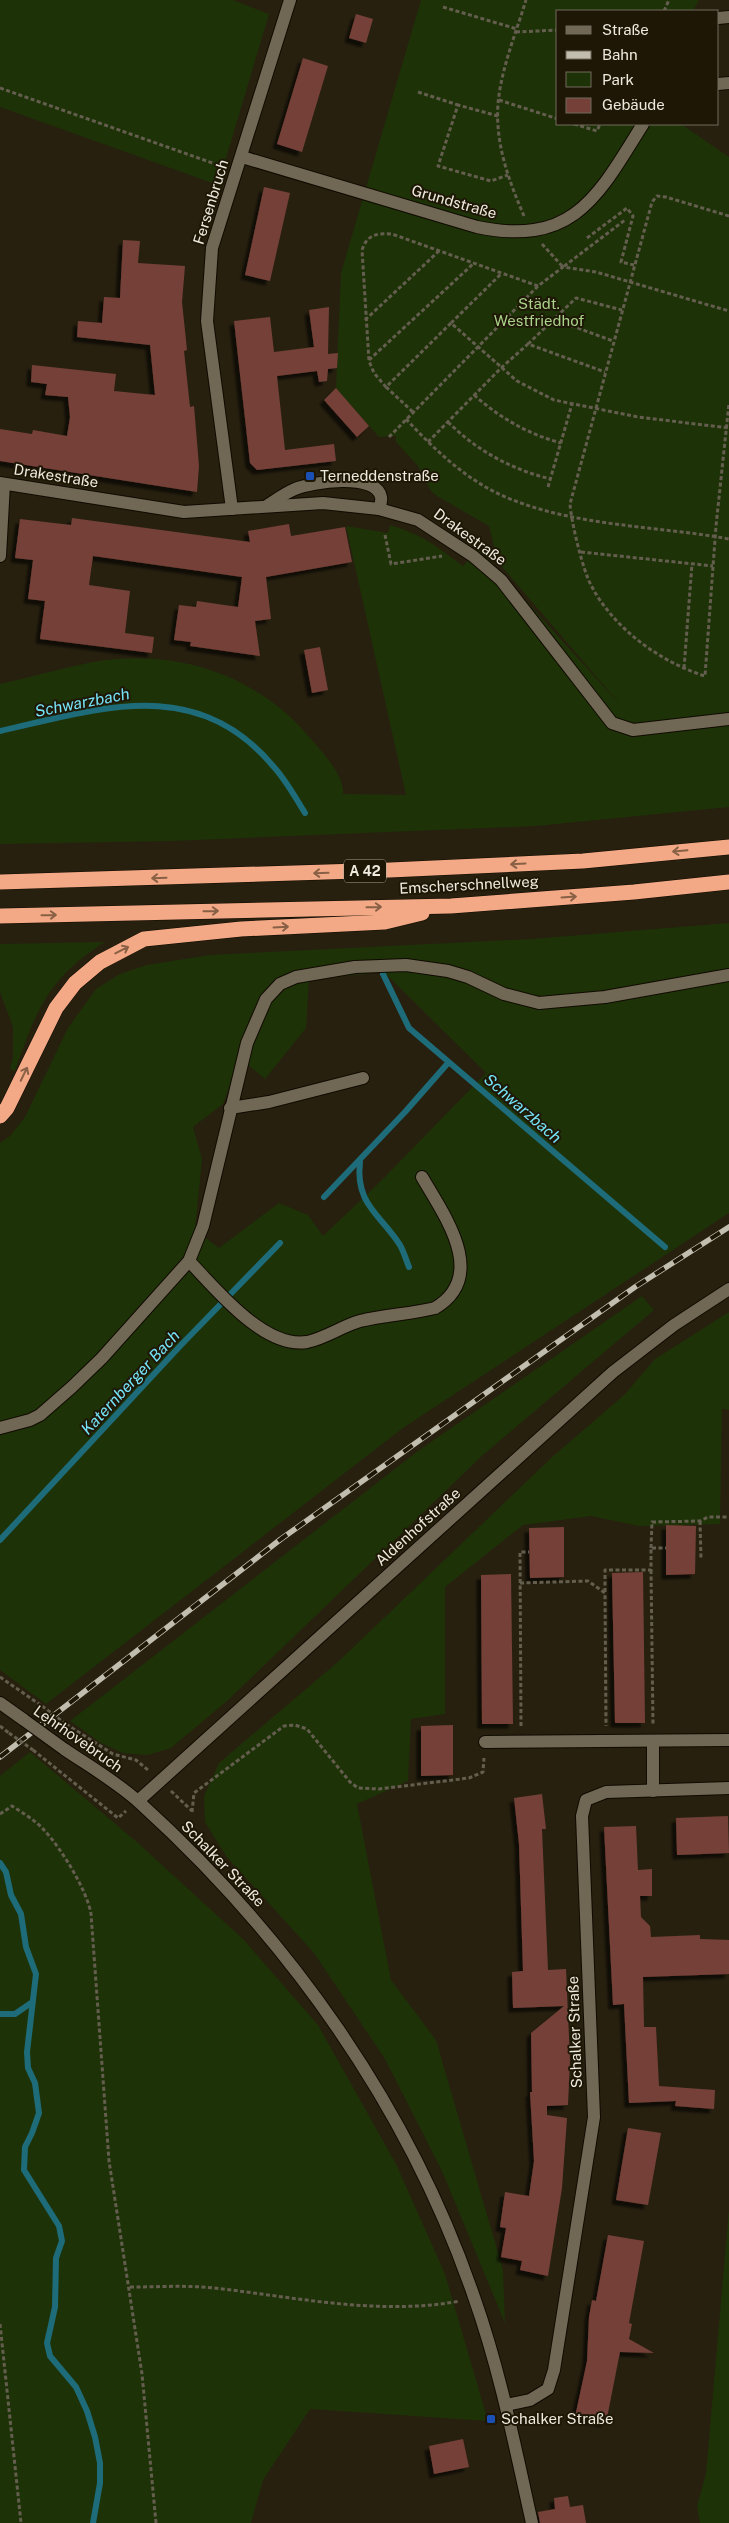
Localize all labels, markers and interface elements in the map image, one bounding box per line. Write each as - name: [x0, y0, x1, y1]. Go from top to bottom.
- legend: [556, 10, 719, 125]
- text: Straße: [602, 21, 649, 38]
- text: Bahn: [602, 46, 638, 63]
- text: Park: [602, 71, 634, 88]
- text: Gebäude: [602, 96, 665, 113]
- street label: Fersenbruch: [190, 157, 232, 246]
- street label: Grundstraße: [410, 181, 499, 222]
- park label: Städt. Westfriedhof: [494, 295, 584, 329]
- street label: Drakestraße: [13, 460, 100, 491]
- place label: Terneddenstraße: [320, 467, 439, 484]
- marker: Terneddenstraße: [304, 470, 316, 482]
- street label: Drakestraße: [431, 505, 510, 569]
- water label: Schwarzbach: [33, 684, 131, 721]
- one-way arrow: [673, 846, 689, 856]
- road number: A 42: [344, 859, 386, 882]
- one-way arrow: [511, 859, 527, 868]
- one-way arrow: [313, 868, 329, 877]
- street label: Emscherschnellweg: [399, 872, 539, 897]
- one-way arrow: [151, 873, 168, 883]
- one-way arrow: [561, 892, 577, 902]
- one-way arrow: [365, 903, 381, 912]
- one-way arrow: [202, 906, 219, 916]
- one-way arrow: [40, 910, 56, 920]
- one-way arrow: [273, 922, 289, 931]
- one-way arrow: [114, 945, 129, 954]
- one-way arrow: [20, 1067, 29, 1082]
- water label: Schwarzbach: [480, 1070, 565, 1147]
- water label: Katernberger Bach: [77, 1326, 184, 1438]
- street label: Aldenhofstraße: [372, 1484, 464, 1569]
- street label: Lehrhovebruch: [31, 1702, 126, 1776]
- street label: Schalker Straße: [178, 1817, 269, 1910]
- street label: Schalker Straße: [564, 1976, 585, 2088]
- place label: Schalker Straße: [501, 2410, 613, 2427]
- marker: Schalker Straße: [485, 2413, 497, 2425]

